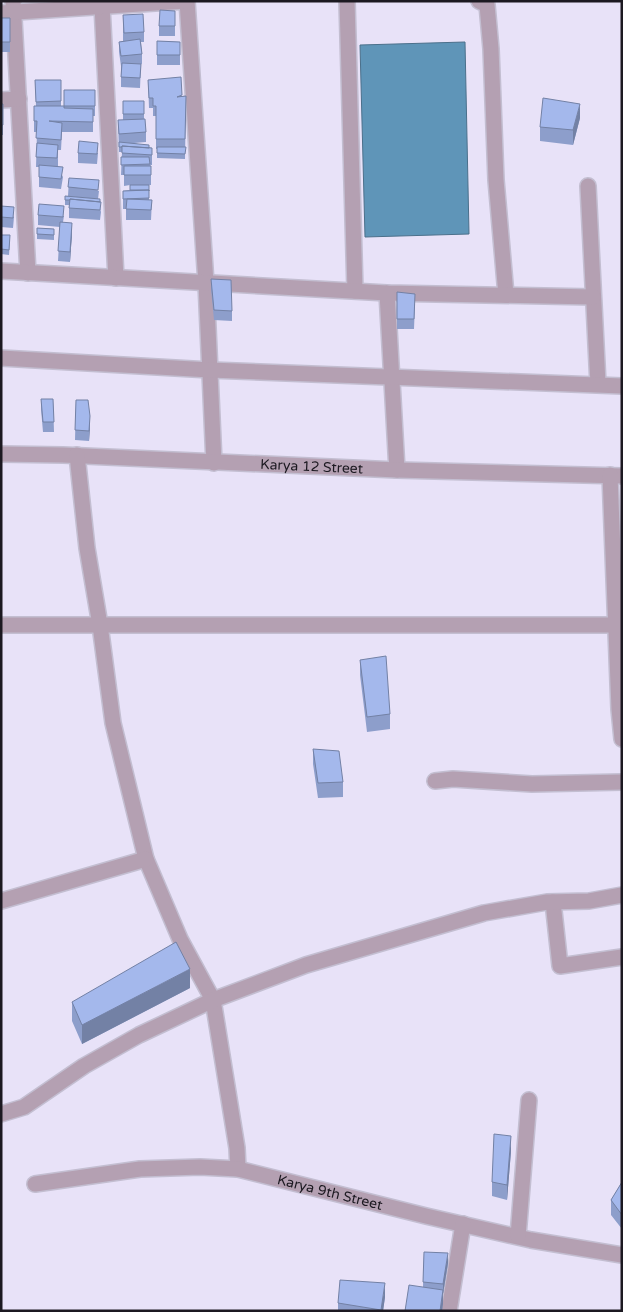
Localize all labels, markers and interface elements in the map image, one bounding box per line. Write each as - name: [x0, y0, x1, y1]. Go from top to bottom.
- street label: Karya 12 Street: [260, 455, 364, 477]
- street label: Karya 9th Street: [276, 1171, 385, 1214]

